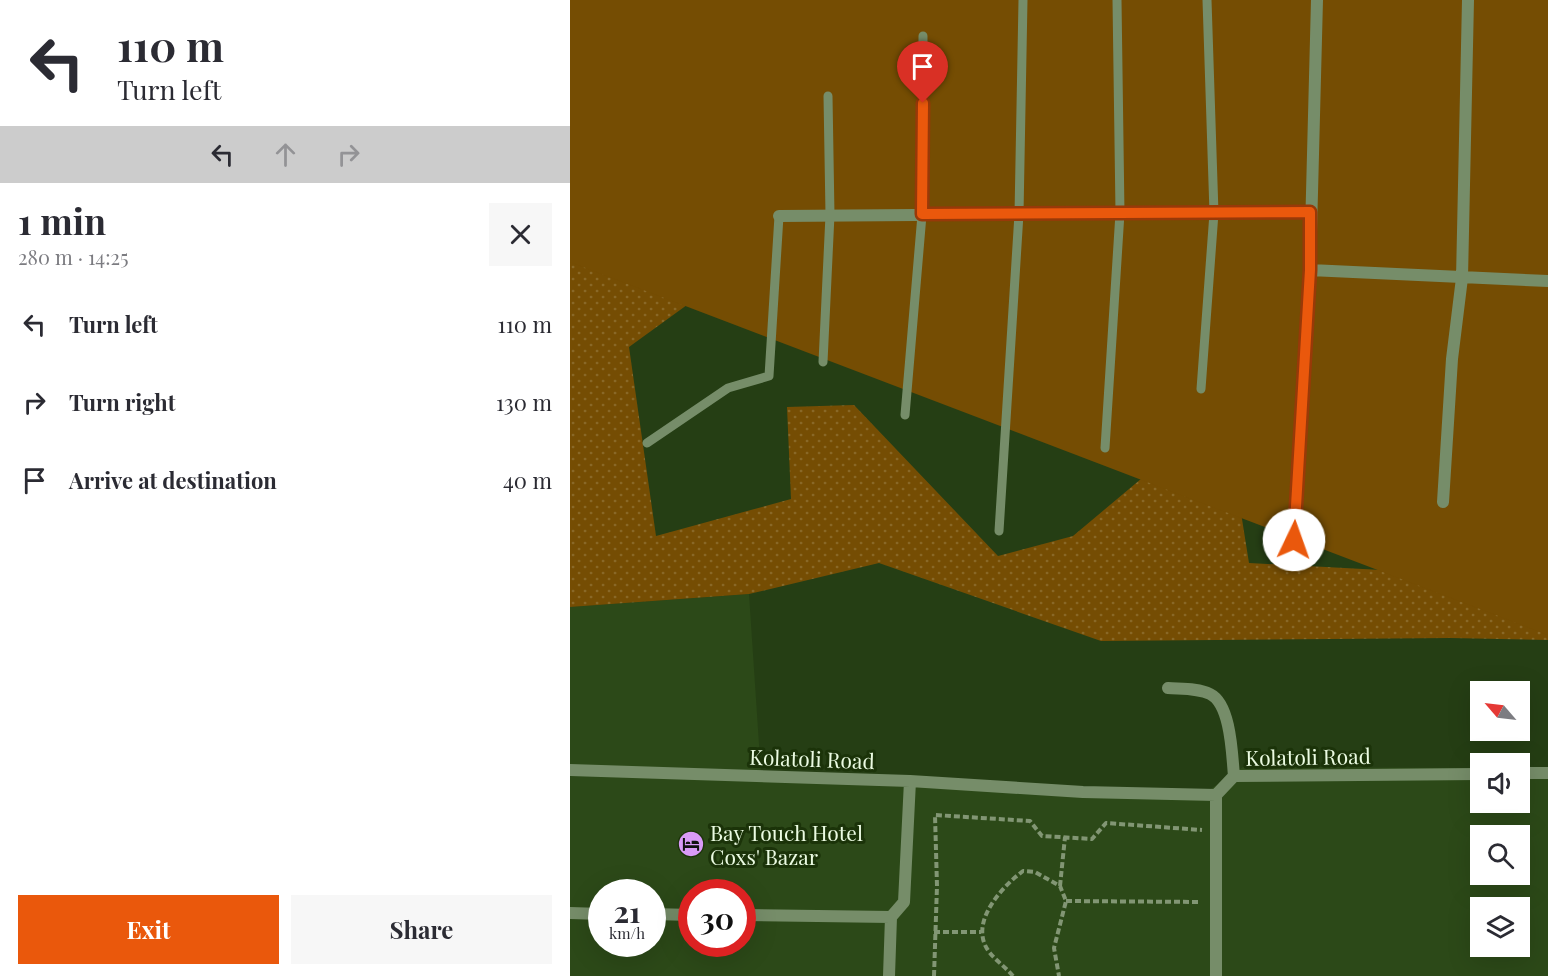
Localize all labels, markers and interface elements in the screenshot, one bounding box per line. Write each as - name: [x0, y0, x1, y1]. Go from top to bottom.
- text: 110 m: [117, 17, 224, 73]
- icon: left: [18, 24, 96, 102]
- pin: [897, 41, 948, 103]
- icon: arrive: [906, 50, 939, 83]
- text: Turn left: [117, 71, 221, 107]
- icon: left: [206, 138, 239, 171]
- icon: ahead: [269, 138, 302, 171]
- icon: right: [332, 138, 365, 171]
- text: 1 min: [18, 196, 106, 244]
- button: close: [489, 203, 552, 266]
- text: 280 m · 14:25: [18, 243, 128, 270]
- icon: left: [18, 308, 51, 341]
- text: Turn left: [69, 309, 158, 339]
- text: 110 m: [498, 309, 552, 339]
- icon: right: [18, 386, 51, 419]
- text: Turn right: [69, 387, 175, 417]
- text: 130 m: [496, 387, 552, 417]
- icon: arrive: [18, 464, 51, 497]
- text: Arrive at destination: [69, 465, 277, 495]
- text: 40 m: [503, 465, 552, 495]
- position arrow: [1262, 508, 1326, 572]
- north arrow: [1470, 681, 1530, 741]
- map controls: [1470, 681, 1530, 957]
- street label: Kolatoli Road: [1245, 741, 1371, 771]
- street label: Kolatoli Road: [749, 742, 875, 774]
- button: sound: [1470, 753, 1530, 813]
- place label: Bay Touch Hotel Coxs' Bazar: [710, 818, 863, 870]
- button: search: [1470, 825, 1530, 885]
- hotel icon: Bay Touch Hotel Coxs' Bazar: [676, 829, 706, 859]
- speed limit sign: 30: [678, 879, 756, 957]
- text: 21: [613, 891, 641, 931]
- button: Exit: [18, 895, 279, 964]
- button: Share: [291, 895, 552, 964]
- button: layers: [1470, 897, 1530, 957]
- text: km/h: [609, 923, 645, 943]

